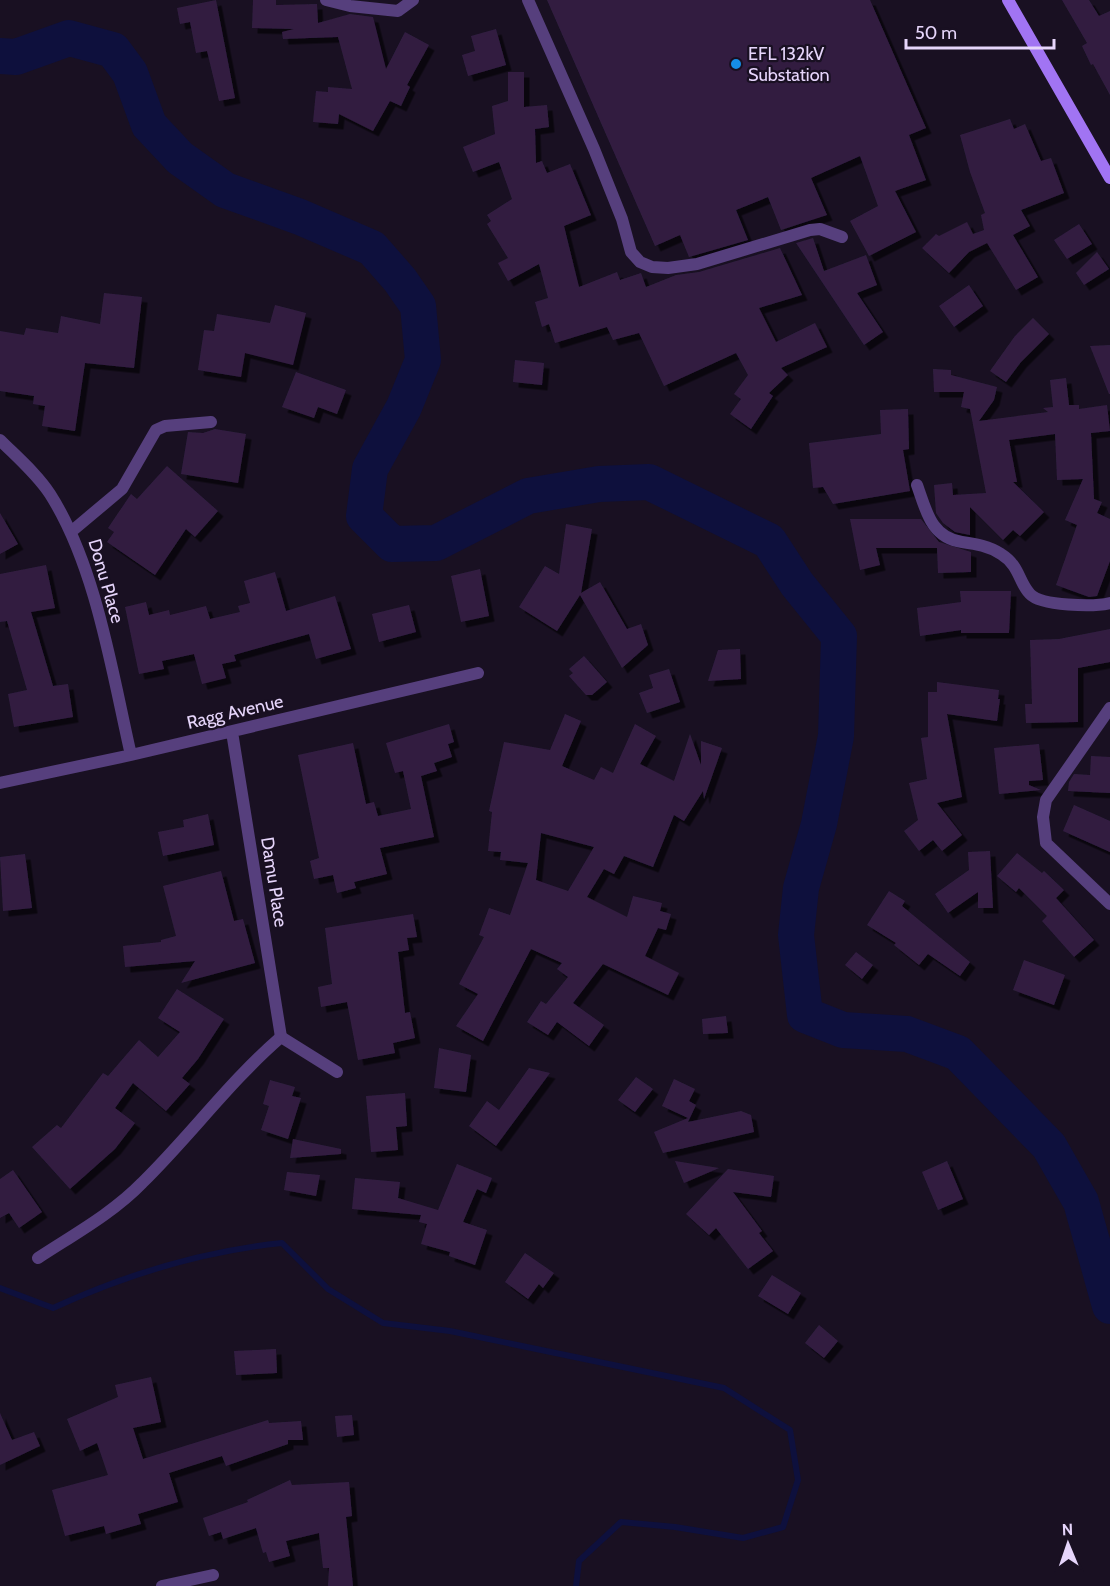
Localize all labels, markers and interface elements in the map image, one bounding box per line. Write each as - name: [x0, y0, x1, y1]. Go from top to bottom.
- scale bar: [906, 12, 1054, 50]
- text: 50 m: [915, 22, 957, 44]
- place label: EFL 132kV Substation: [748, 43, 830, 86]
- marker: EFL 132kV Substation: [729, 57, 743, 71]
- street label: Donu Place: [83, 536, 129, 626]
- street label: Ragg Avenue: [185, 690, 285, 734]
- street label: Damu Place: [256, 835, 292, 929]
- north arrow: [1038, 1514, 1098, 1574]
- text: N: [1062, 1520, 1073, 1539]

